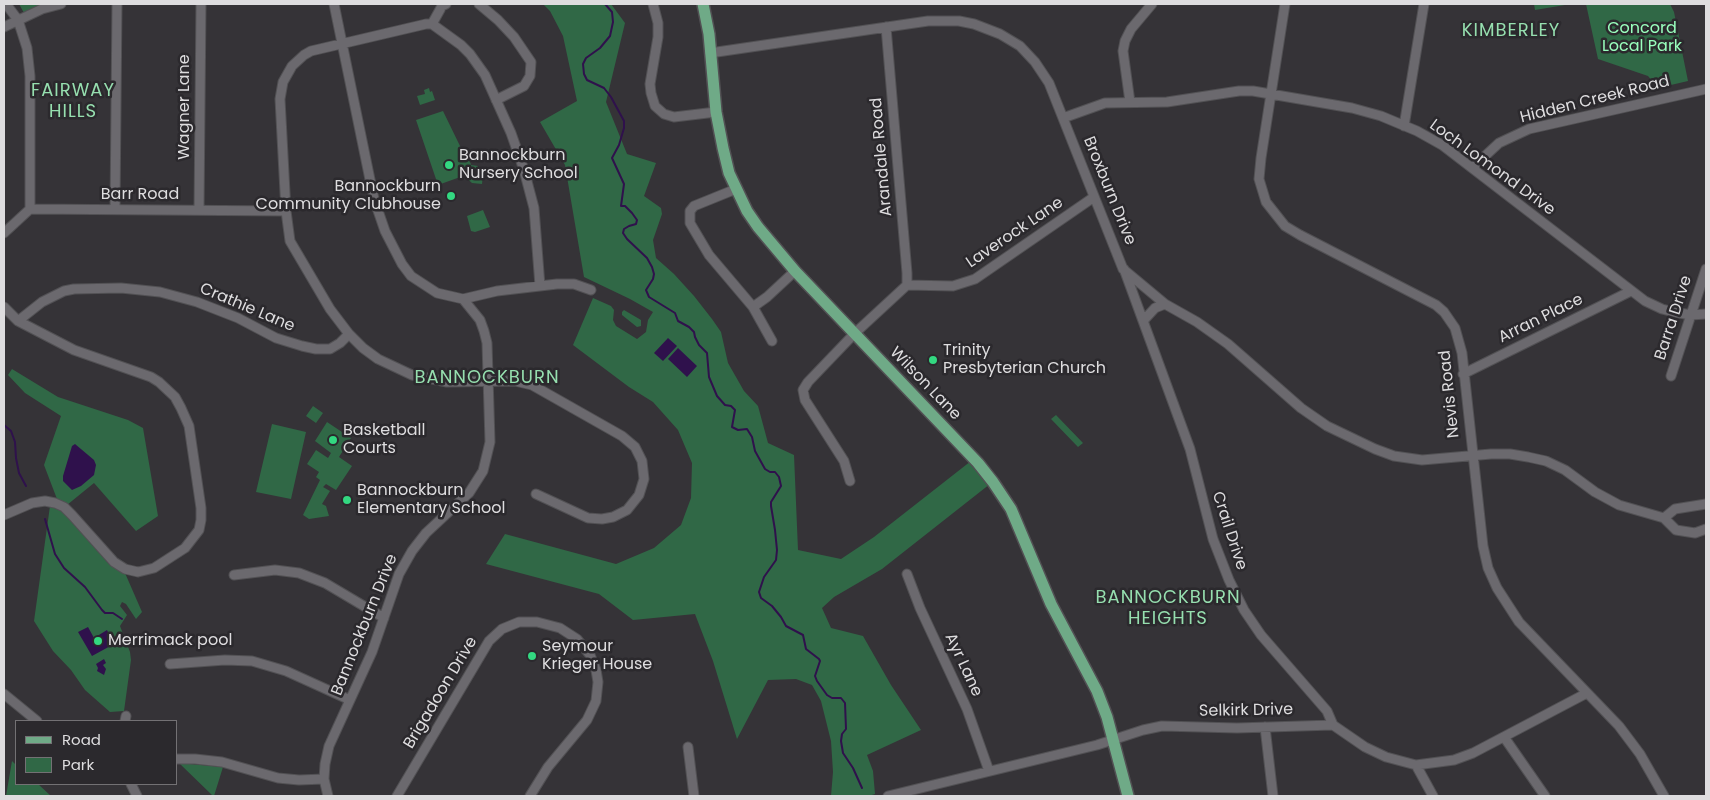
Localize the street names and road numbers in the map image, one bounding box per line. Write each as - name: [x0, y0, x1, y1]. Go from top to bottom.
- street label: Wagner Lane: [175, 54, 195, 160]
- street label: Hidden Creek Road: [1518, 72, 1672, 128]
- street label: Arandale Road: [867, 97, 897, 217]
- street label: Loch Lomond Drive: [1425, 116, 1559, 220]
- street label: Broxburn Drive: [1078, 134, 1140, 248]
- street label: Barr Road: [101, 185, 179, 205]
- street label: Laverock Lane: [963, 193, 1067, 273]
- street label: Barra Drive: [1651, 273, 1697, 363]
- street label: Crathie Lane: [197, 279, 297, 337]
- street label: Arran Place: [1496, 290, 1586, 348]
- street label: Wilson Lane: [885, 343, 965, 425]
- street label: Nevis Road: [1436, 349, 1464, 439]
- street label: Crail Drive: [1207, 489, 1251, 573]
- street label: Bannockburn Drive: [328, 551, 402, 699]
- street label: Ayr Lane: [940, 630, 986, 700]
- street label: Brigadoon Drive: [400, 634, 482, 752]
- street label: Selkirk Drive: [1199, 701, 1293, 721]

